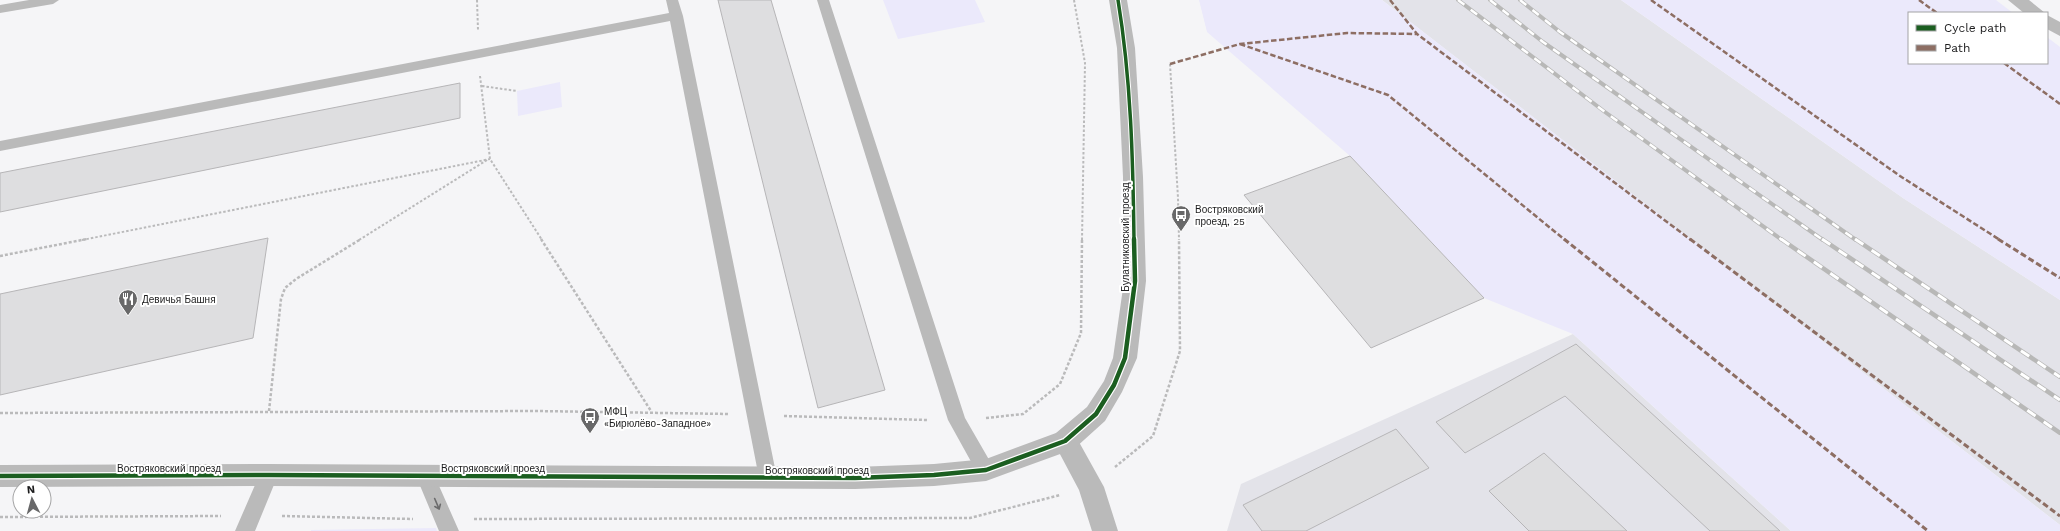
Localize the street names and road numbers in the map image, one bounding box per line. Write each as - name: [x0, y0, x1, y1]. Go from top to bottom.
- street label: Булатниковский проезд: [1120, 182, 1131, 292]
- street label: Востряковский проезд: [117, 463, 221, 474]
- street label: Востряковский проезд: [441, 463, 545, 474]
- street label: Востряковский проезд: [765, 465, 869, 476]

